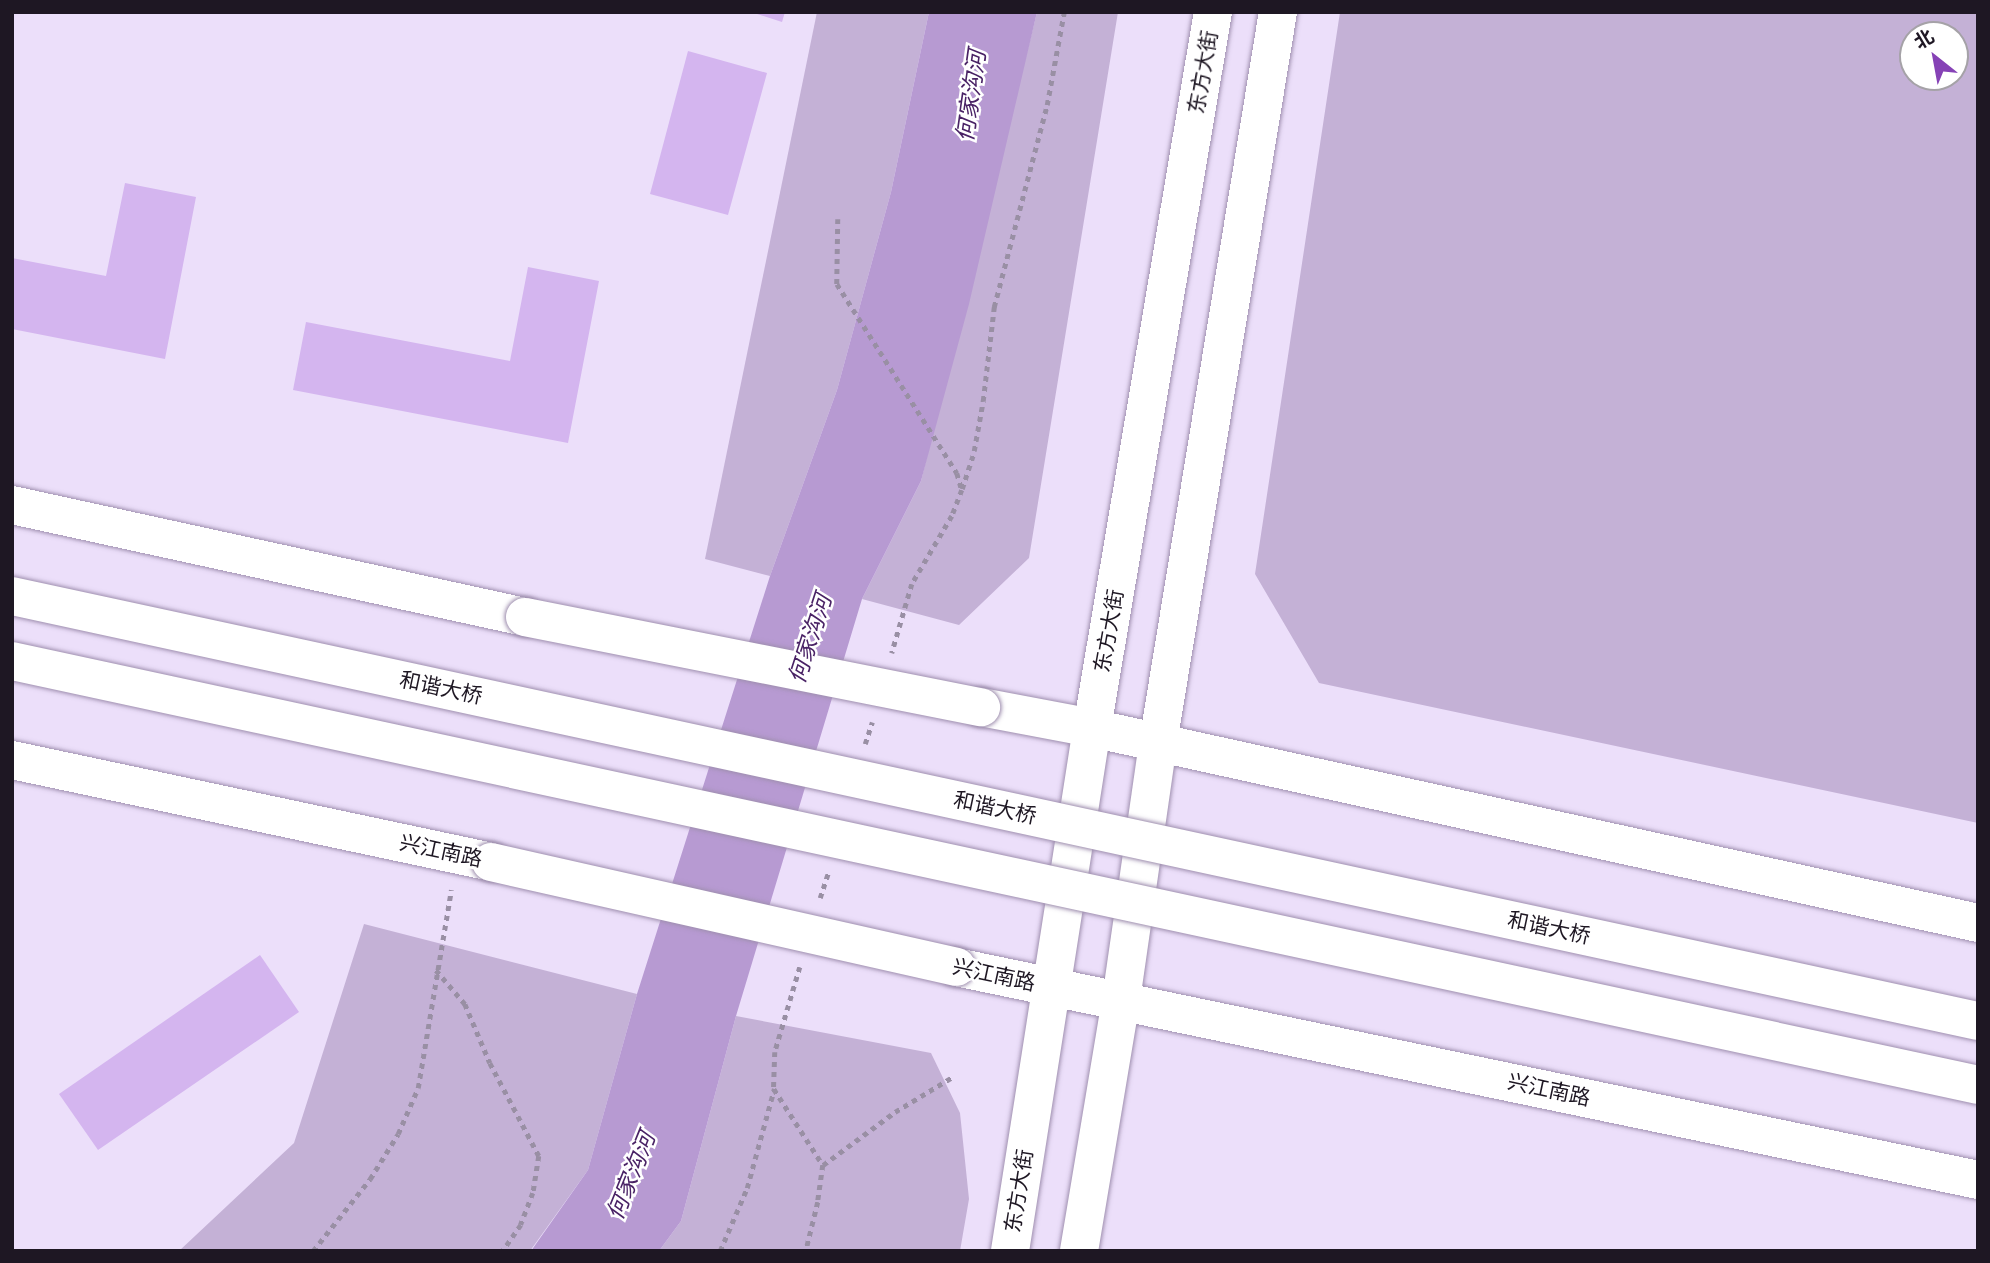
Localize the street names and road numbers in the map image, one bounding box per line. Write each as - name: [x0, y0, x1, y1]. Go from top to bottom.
- street label: 东方大街: [1183, 28, 1223, 116]
- street label: 东方大街: [1089, 587, 1129, 675]
- street label: 和谐大桥: [397, 667, 485, 709]
- street label: 和谐大桥: [951, 787, 1039, 829]
- street label: 兴江南路: [397, 830, 485, 872]
- street label: 和谐大桥: [1505, 907, 1593, 949]
- street label: 兴江南路: [950, 954, 1038, 996]
- street label: 兴江南路: [1505, 1069, 1593, 1111]
- street label: 东方大街: [1000, 1148, 1038, 1234]

